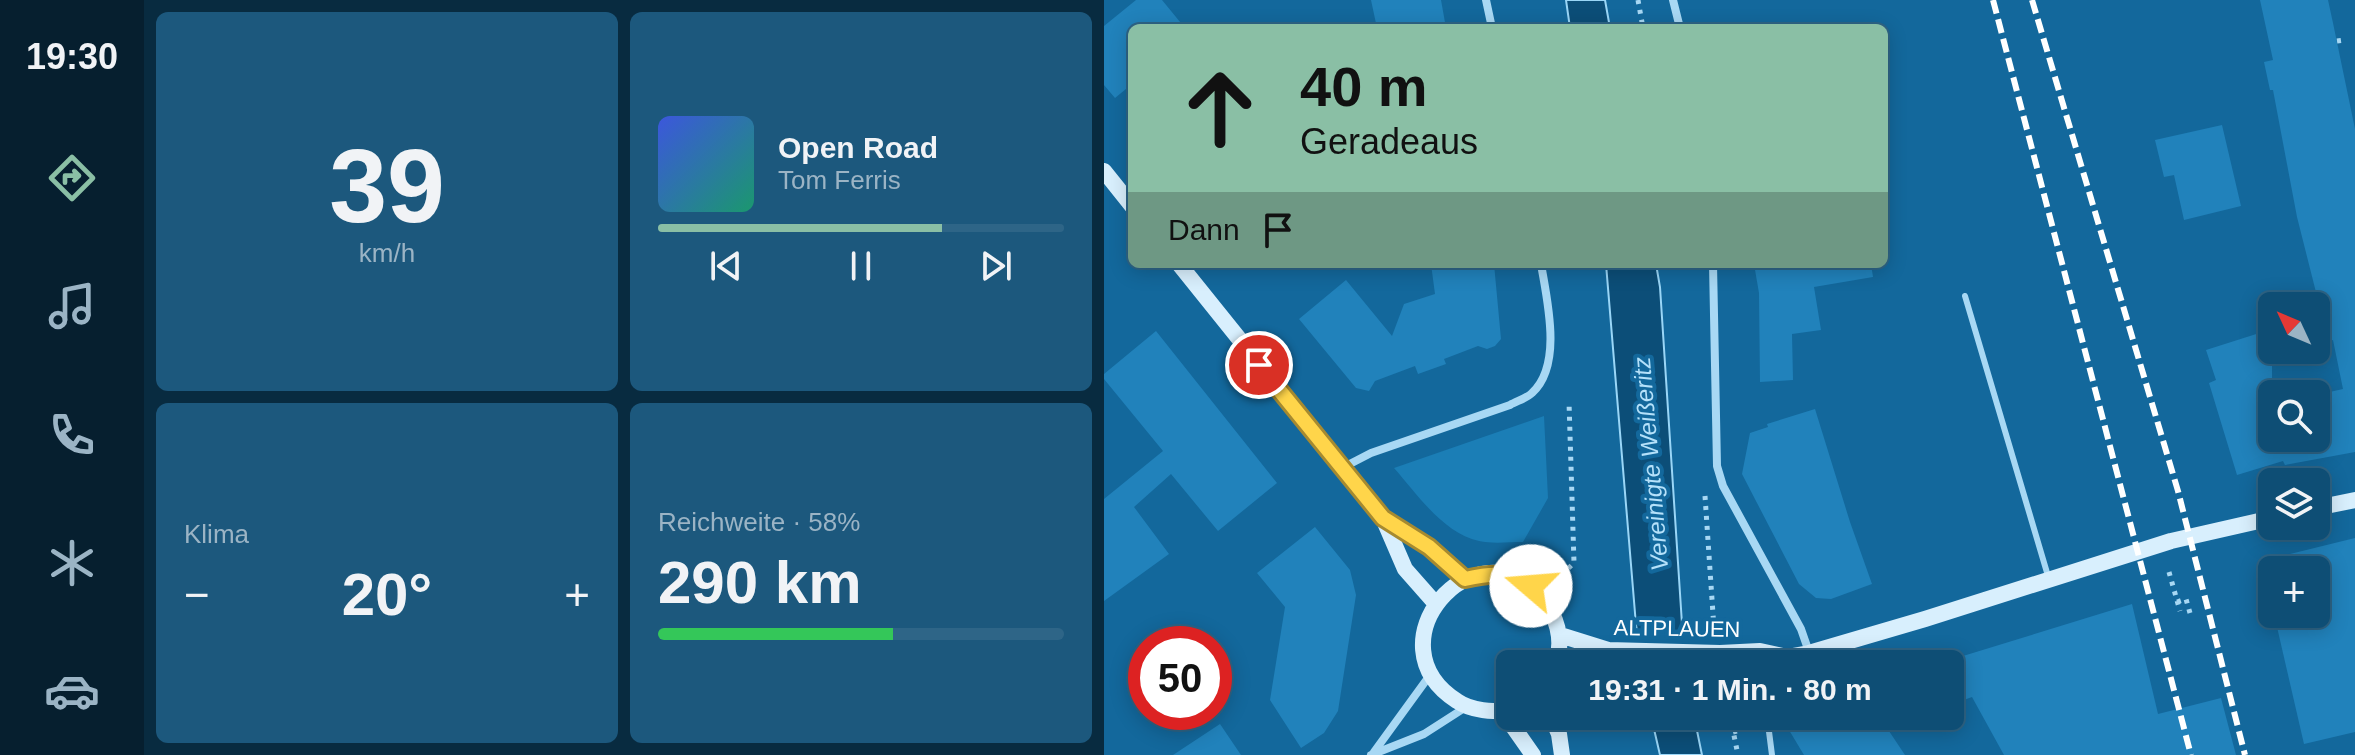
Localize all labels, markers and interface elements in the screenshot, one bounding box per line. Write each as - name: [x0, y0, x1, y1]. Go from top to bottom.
- text: 19:30: [26, 36, 118, 77]
- text: 40 m: [1300, 55, 1428, 118]
- icon: ahead: [1168, 56, 1272, 160]
- text: Geradeaus: [1300, 121, 1478, 162]
- text: 39: [329, 128, 445, 244]
- text: Open Road: [778, 131, 938, 164]
- icon: directions: [44, 150, 100, 206]
- text: Tom Ferris: [778, 165, 901, 195]
- icon: arrive: [1256, 208, 1300, 252]
- text: Dann: [1168, 213, 1240, 246]
- text: km/h: [359, 238, 415, 268]
- icon: previous: [704, 244, 748, 288]
- icon: pause: [839, 244, 883, 288]
- icon: next: [974, 244, 1018, 288]
- icon: music: [44, 278, 100, 334]
- north arrow: [2258, 292, 2330, 364]
- map controls: [2258, 292, 2330, 628]
- pin: [1225, 331, 1293, 399]
- icon: arrive: [1237, 343, 1281, 387]
- water label: Vereinigte Weißeritz: [1628, 356, 1673, 572]
- button: search: [2258, 380, 2330, 452]
- icon: phone: [44, 407, 100, 463]
- button: layers: [2258, 468, 2330, 540]
- text: Reichweite · 58%: [658, 507, 860, 537]
- text: Klima: [184, 519, 249, 549]
- icon: climate: [44, 535, 100, 591]
- position arrow: [1489, 544, 1573, 628]
- text: 290 km: [658, 549, 862, 616]
- button: +: [2258, 556, 2330, 628]
- text: 20°: [342, 561, 432, 628]
- text: −: [184, 570, 210, 619]
- text: +: [564, 570, 590, 619]
- street label: ALTPLAUEN: [1613, 615, 1741, 642]
- speed limit sign: 50: [1128, 626, 1232, 730]
- icon: car: [44, 663, 100, 719]
- text: 19:31 · 1 Min. · 80 m: [1588, 673, 1872, 706]

